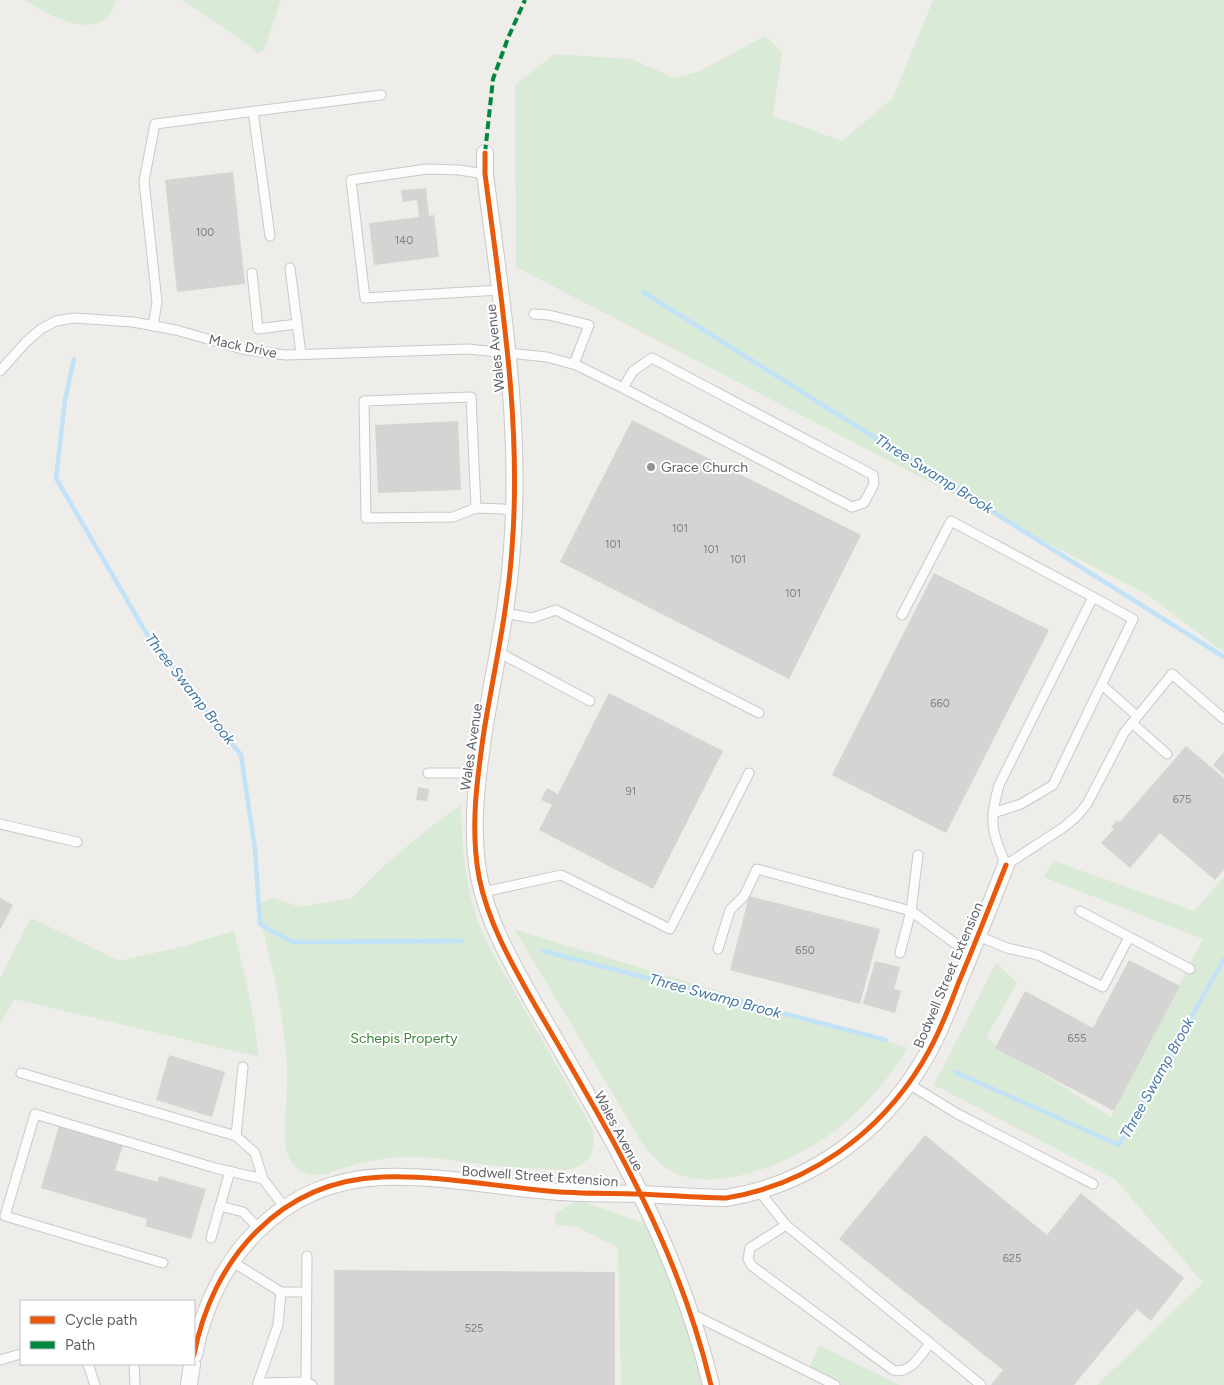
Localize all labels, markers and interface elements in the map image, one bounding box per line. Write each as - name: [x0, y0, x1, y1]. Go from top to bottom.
- house number: 100: [196, 226, 214, 239]
- house number: 140: [395, 234, 413, 247]
- street label: Wales Avenue: [482, 303, 509, 393]
- street label: Mack Drive: [207, 331, 279, 362]
- water label: Three Swamp Brook: [872, 430, 997, 518]
- place label: Grace Church: [661, 459, 748, 476]
- marker: Grace Church: [645, 461, 657, 473]
- house number: 101: [672, 522, 688, 535]
- house number: 101: [605, 538, 621, 551]
- house number: 101: [703, 543, 719, 556]
- house number: 101: [730, 553, 746, 566]
- house number: 101: [785, 587, 801, 600]
- water label: Three Swamp Brook: [141, 630, 239, 749]
- house number: 660: [930, 697, 950, 710]
- street label: Wales Avenue: [457, 702, 486, 792]
- house number: 91: [626, 785, 636, 798]
- house number: 675: [1173, 793, 1191, 806]
- street label: Bodwell Street Extension: [910, 899, 987, 1051]
- house number: 650: [795, 944, 815, 957]
- water label: Three Swamp Brook: [647, 970, 784, 1022]
- water label: Three Swamp Brook: [1116, 1014, 1198, 1142]
- park label: Schepis Property: [350, 1030, 458, 1047]
- house number: 655: [1068, 1032, 1086, 1045]
- street label: Wales Avenue: [590, 1088, 647, 1174]
- street label: Bodwell Street Extension: [461, 1163, 619, 1190]
- house number: 625: [1003, 1252, 1021, 1265]
- legend: [20, 1300, 195, 1365]
- text: Cycle path: [65, 1311, 137, 1329]
- house number: 525: [465, 1322, 483, 1335]
- text: Path: [65, 1336, 95, 1354]

